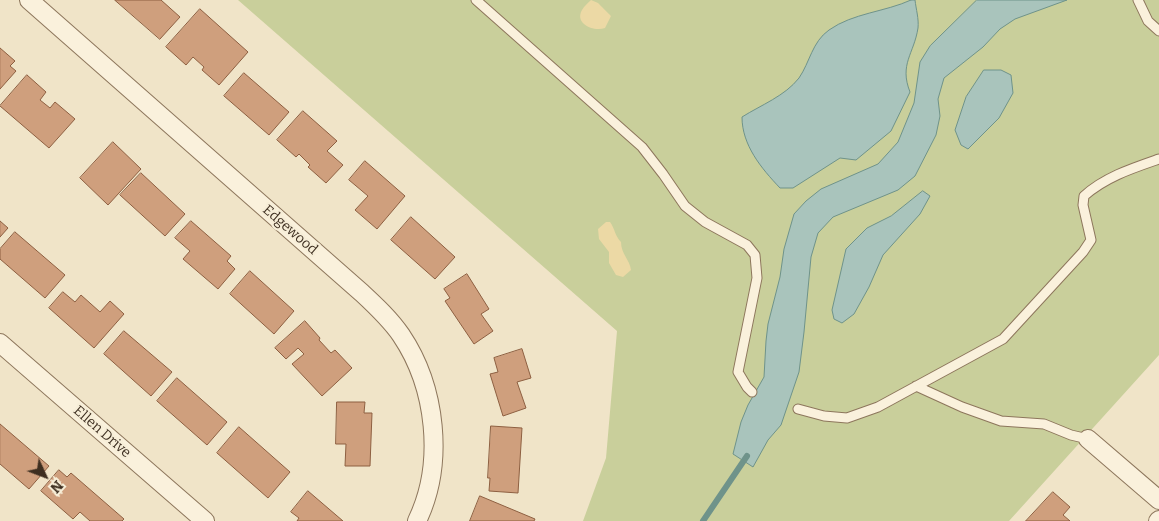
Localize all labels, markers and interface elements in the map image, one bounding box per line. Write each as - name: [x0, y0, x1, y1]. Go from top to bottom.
- street label: Edgewood: [259, 202, 321, 258]
- street label: Ellen Drive: [70, 403, 134, 461]
- north arrow: [20, 451, 70, 501]
- text: N: [46, 477, 66, 496]

